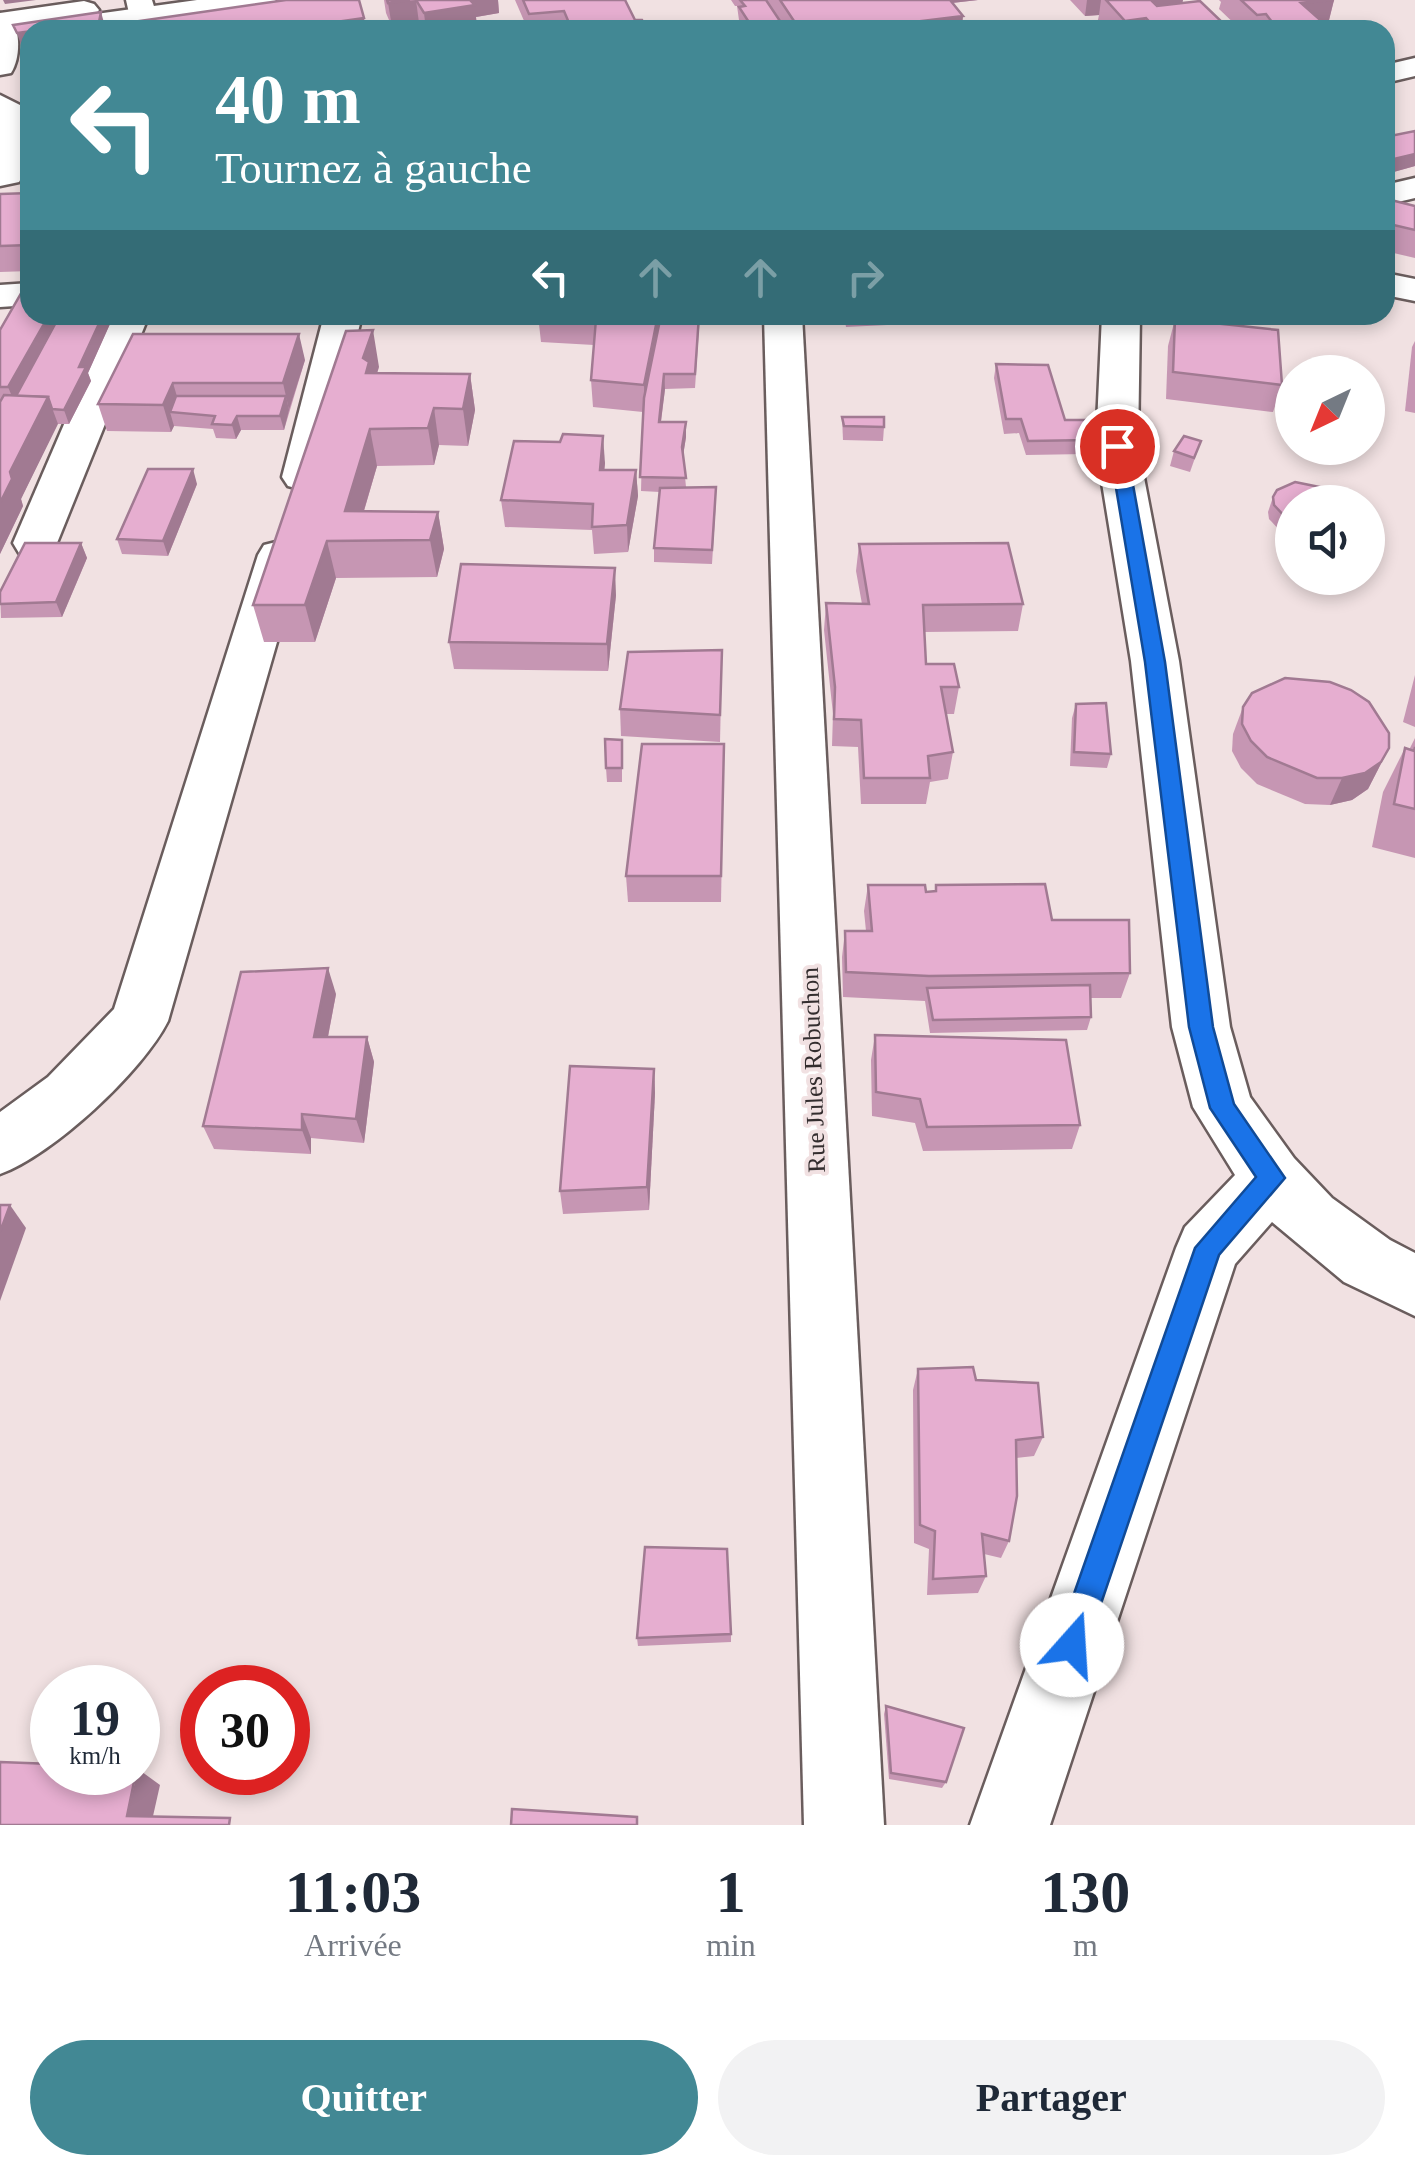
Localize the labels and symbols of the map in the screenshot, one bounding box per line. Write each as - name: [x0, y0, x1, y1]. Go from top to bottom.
- north arrow: [1275, 355, 1385, 465]
- pin: [1075, 404, 1160, 489]
- street label: Rue Jules Robuchon: [796, 966, 830, 1173]
- position arrow: [1020, 1593, 1124, 1697]
- speed limit sign: 30: [180, 1665, 310, 1795]

